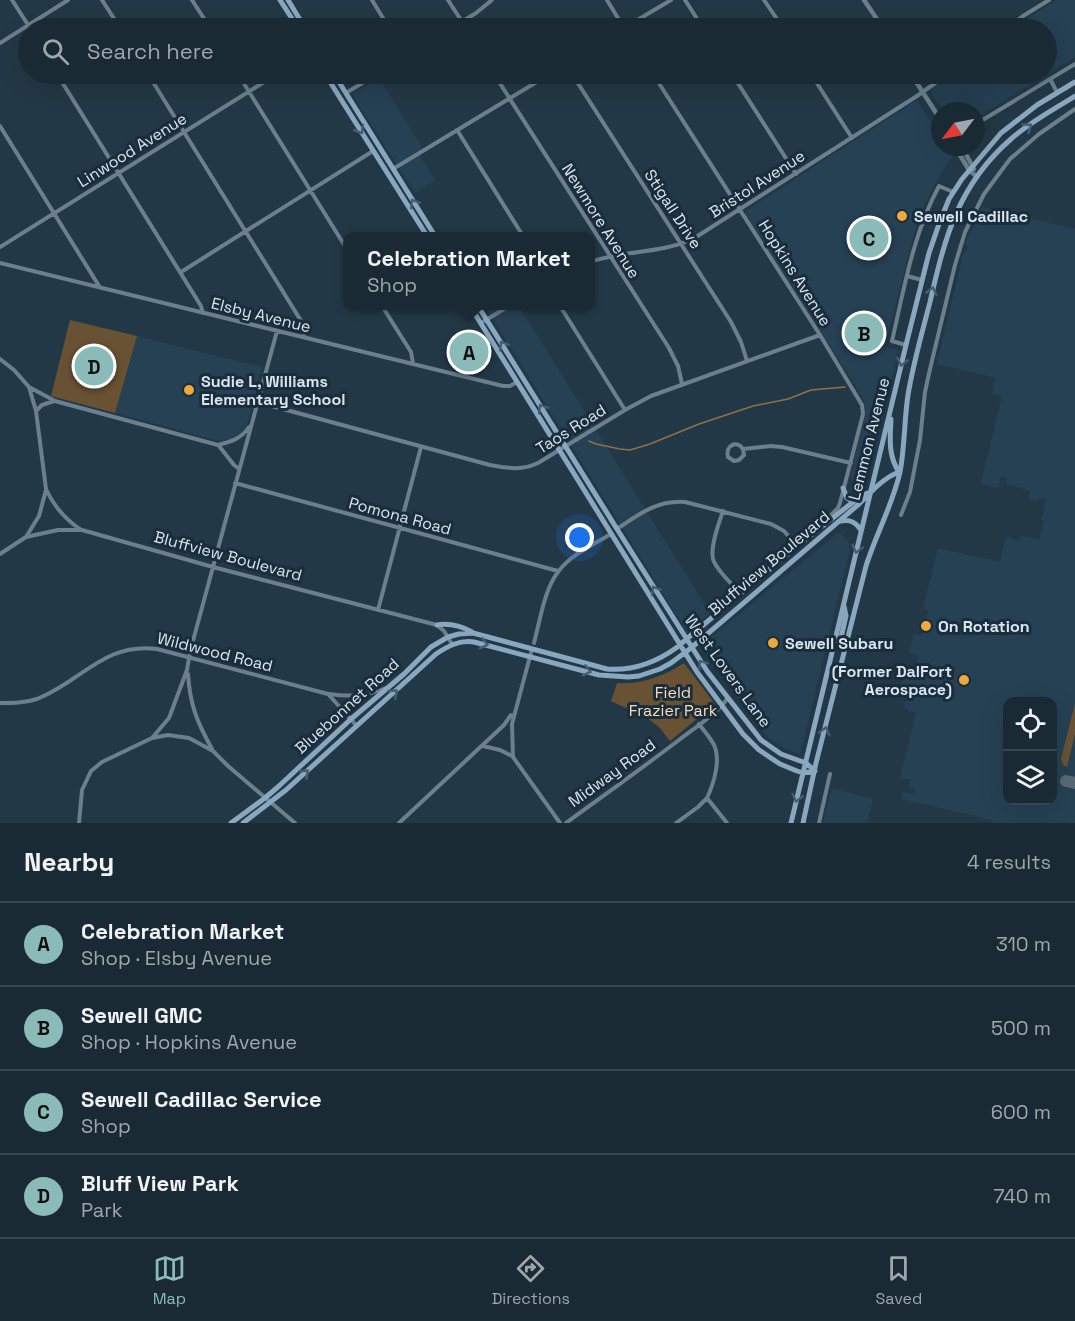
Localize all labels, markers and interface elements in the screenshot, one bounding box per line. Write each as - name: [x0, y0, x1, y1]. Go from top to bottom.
- search box: [18, 18, 1057, 84]
- icon: search: [39, 35, 72, 68]
- text: Search here: [87, 37, 214, 65]
- north arrow: [931, 102, 985, 156]
- street label: Linwood Avenue: [73, 108, 191, 192]
- one-way arrow: [1021, 123, 1032, 134]
- one-way arrow: [353, 124, 365, 134]
- street label: Bristol Avenue: [705, 145, 809, 223]
- street label: Newmore Avenue: [557, 159, 645, 283]
- street label: Stigall Drive: [639, 165, 707, 253]
- one-way arrow: [411, 198, 422, 209]
- place label: Sewell Cadillac: [914, 206, 1028, 227]
- marker: Sewell Cadillac: [895, 209, 909, 223]
- street label: Hopkins Avenue: [754, 216, 836, 330]
- pin: C: [850, 216, 888, 260]
- popup: [343, 232, 595, 310]
- text: Celebration Market: [367, 244, 571, 272]
- text: Shop: [367, 272, 417, 298]
- one-way arrow: [925, 286, 938, 296]
- street label: Elsby Avenue: [209, 292, 313, 338]
- pin: B: [844, 310, 884, 356]
- pin: A: [450, 330, 488, 374]
- one-way arrow: [498, 341, 510, 351]
- pin: D: [74, 344, 113, 388]
- one-way arrow: [896, 357, 909, 367]
- place label: Sudie L, Williams Elementary School: [201, 371, 345, 410]
- street label: Lemmon Avenue: [844, 375, 894, 503]
- marker: Sudie L, Williams Elementary School: [182, 383, 196, 397]
- street label: Taos Road: [532, 399, 610, 459]
- one-way arrow: [537, 404, 549, 414]
- street label: Pomona Road: [346, 492, 454, 540]
- street label: Bluffview Boulevard: [704, 506, 834, 620]
- your location: [565, 523, 594, 552]
- street label: Bluffview Boulevard: [152, 526, 304, 586]
- one-way arrow: [851, 544, 864, 554]
- one-way arrow: [651, 586, 663, 596]
- street label: West Lovers Lane: [680, 610, 776, 732]
- place label: On Rotation: [938, 616, 1030, 637]
- marker: On Rotation: [919, 619, 933, 633]
- street label: Wildwood Road: [155, 628, 275, 676]
- place label: Sewell Subaru: [785, 633, 893, 654]
- marker: Sewell Subaru: [766, 636, 780, 650]
- one-way arrow: [479, 637, 489, 650]
- street label: Bluebonnet Road: [290, 654, 404, 758]
- one-way arrow: [698, 659, 709, 670]
- place label: (Former DalFort Aerospace): [832, 661, 952, 700]
- one-way arrow: [581, 664, 591, 677]
- marker: (Former DalFort Aerospace): [957, 673, 971, 687]
- park label: Field Frazier Park: [629, 682, 718, 721]
- one-way arrow: [387, 690, 398, 701]
- map controls: [1003, 697, 1057, 805]
- button: locate: [1003, 697, 1057, 751]
- one-way arrow: [817, 726, 830, 736]
- street label: Midway Road: [564, 734, 660, 812]
- button: layers: [1003, 751, 1057, 805]
- one-way arrow: [298, 769, 308, 780]
- one-way arrow: [791, 793, 804, 803]
- text: Nearby: [24, 845, 114, 879]
- text: 4 results: [967, 849, 1051, 875]
- text: Celebration Market: [81, 917, 284, 945]
- text: A: [37, 931, 50, 957]
- text: 310 m: [996, 931, 1051, 957]
- text: Shop · Elsby Avenue: [81, 945, 272, 971]
- text: Sewell GMC: [81, 1001, 202, 1029]
- text: B: [37, 1015, 50, 1041]
- text: 500 m: [991, 1015, 1051, 1041]
- text: Shop · Hopkins Avenue: [81, 1029, 297, 1055]
- text: Sewell Cadillac Service: [81, 1085, 322, 1113]
- text: C: [37, 1099, 50, 1125]
- text: 600 m: [991, 1099, 1051, 1125]
- text: Shop: [81, 1113, 131, 1139]
- text: Bluff View Park: [81, 1169, 239, 1197]
- text: D: [37, 1183, 50, 1209]
- text: 740 m: [993, 1183, 1051, 1209]
- text: Park: [81, 1197, 123, 1223]
- tab: Map: [153, 1252, 186, 1309]
- tab: Directions: [492, 1252, 570, 1309]
- tab: Saved: [876, 1252, 922, 1309]

